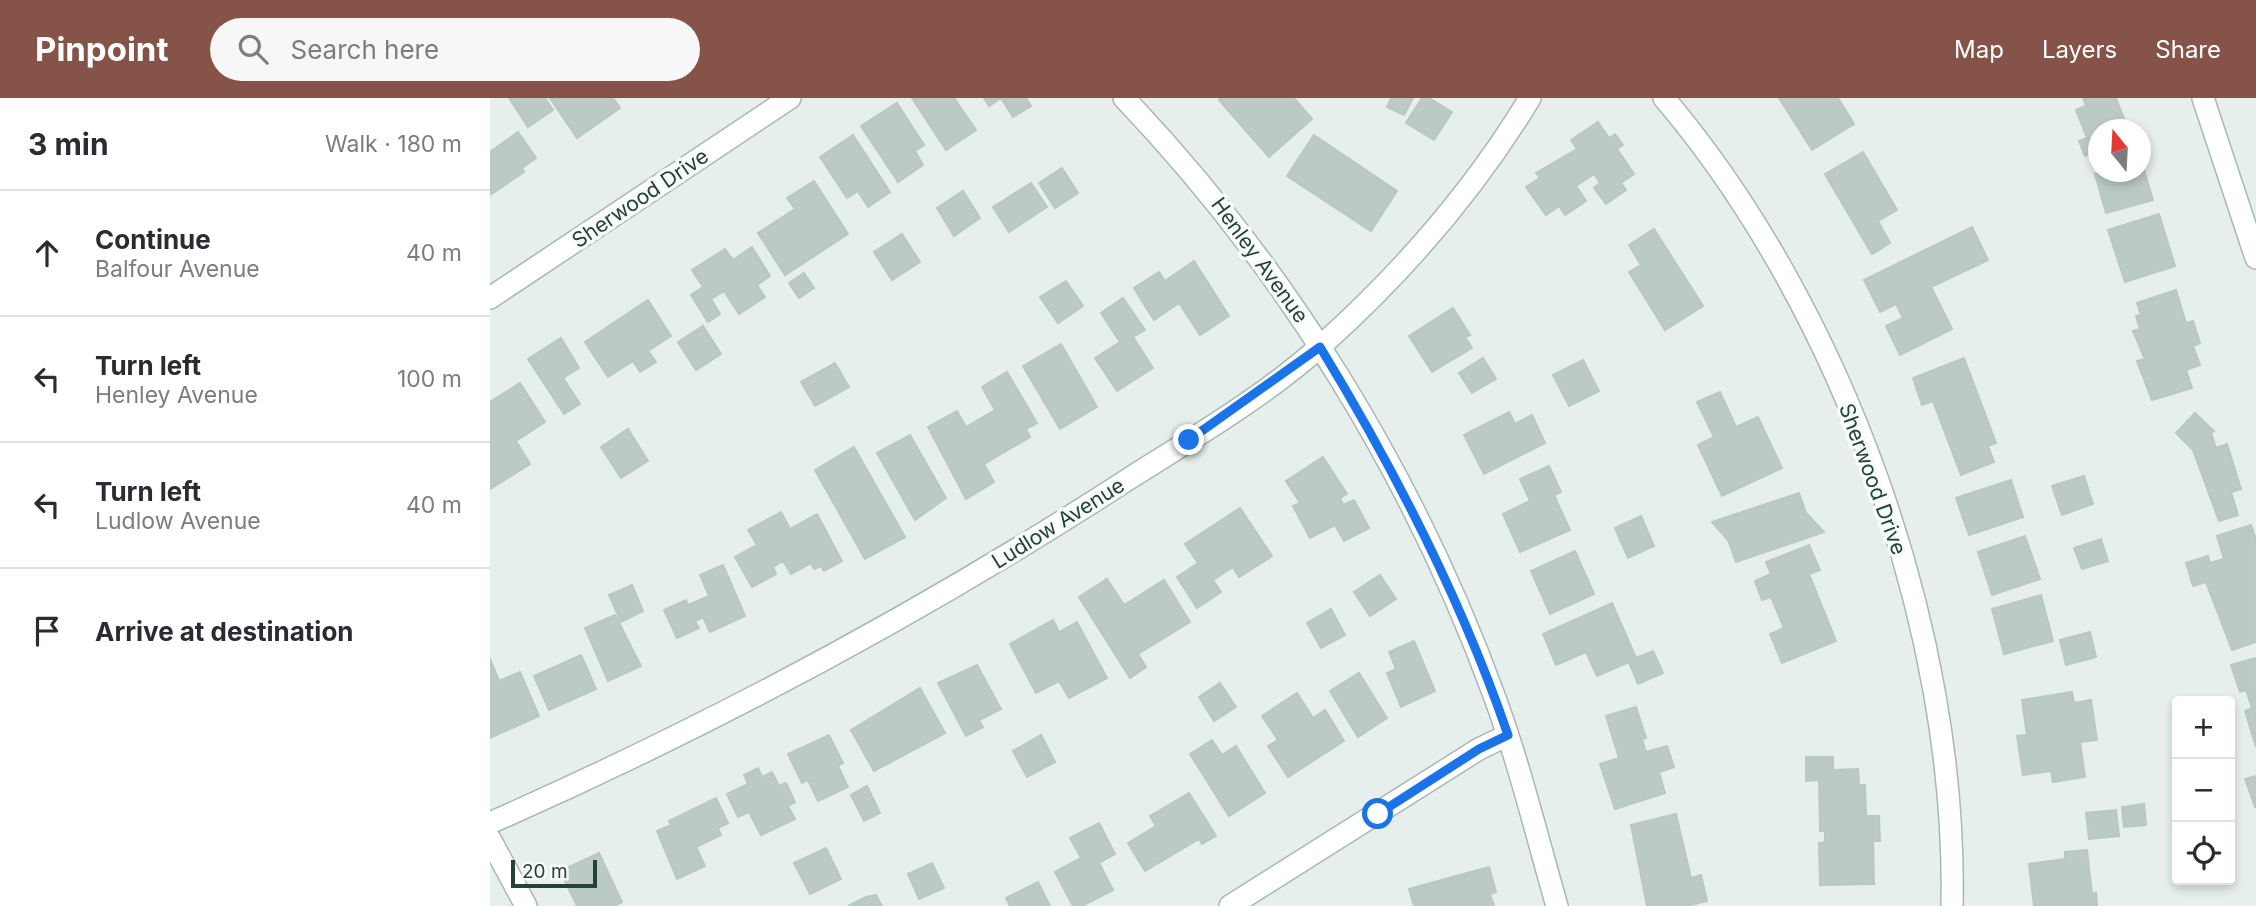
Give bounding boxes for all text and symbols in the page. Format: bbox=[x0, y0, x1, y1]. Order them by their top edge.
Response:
search box bbox=[210, 18, 700, 81]
text: Pinpoint bbox=[35, 29, 168, 69]
icon: search bbox=[234, 30, 272, 68]
text: Search here bbox=[290, 34, 439, 65]
text: Map bbox=[1954, 35, 2004, 64]
text: Layers bbox=[2042, 35, 2117, 64]
text: Share bbox=[2155, 35, 2221, 64]
north arrow bbox=[2088, 119, 2151, 182]
text: 3 min bbox=[28, 126, 109, 162]
text: Walk · 180 m bbox=[325, 130, 462, 158]
street label: Sherwood Drive bbox=[567, 143, 713, 253]
street label: Henley Avenue bbox=[1206, 193, 1314, 327]
text: Continue bbox=[95, 224, 211, 255]
icon: ahead bbox=[28, 234, 66, 272]
text: 40 m bbox=[406, 239, 462, 267]
text: Balfour Avenue bbox=[95, 255, 260, 283]
text: Turn left bbox=[95, 350, 201, 381]
icon: left bbox=[28, 360, 66, 398]
text: 100 m bbox=[397, 365, 462, 393]
text: Henley Avenue bbox=[95, 381, 258, 409]
street label: Sherwood Drive bbox=[1834, 400, 1912, 558]
route end bbox=[1173, 424, 1204, 455]
street label: Ludlow Avenue bbox=[987, 472, 1129, 574]
text: Turn left bbox=[95, 476, 201, 507]
icon: left bbox=[28, 486, 66, 524]
text: 40 m bbox=[406, 491, 462, 519]
text: Ludlow Avenue bbox=[95, 507, 261, 535]
icon: arrive bbox=[28, 612, 66, 650]
text: Arrive at destination bbox=[95, 616, 354, 647]
map controls bbox=[2172, 696, 2235, 885]
button: + bbox=[2172, 696, 2235, 759]
button: − bbox=[2172, 759, 2235, 822]
route start bbox=[1362, 798, 1393, 829]
button: locate bbox=[2172, 822, 2235, 885]
scale bar bbox=[511, 857, 597, 889]
text: 20 m bbox=[522, 860, 568, 883]

